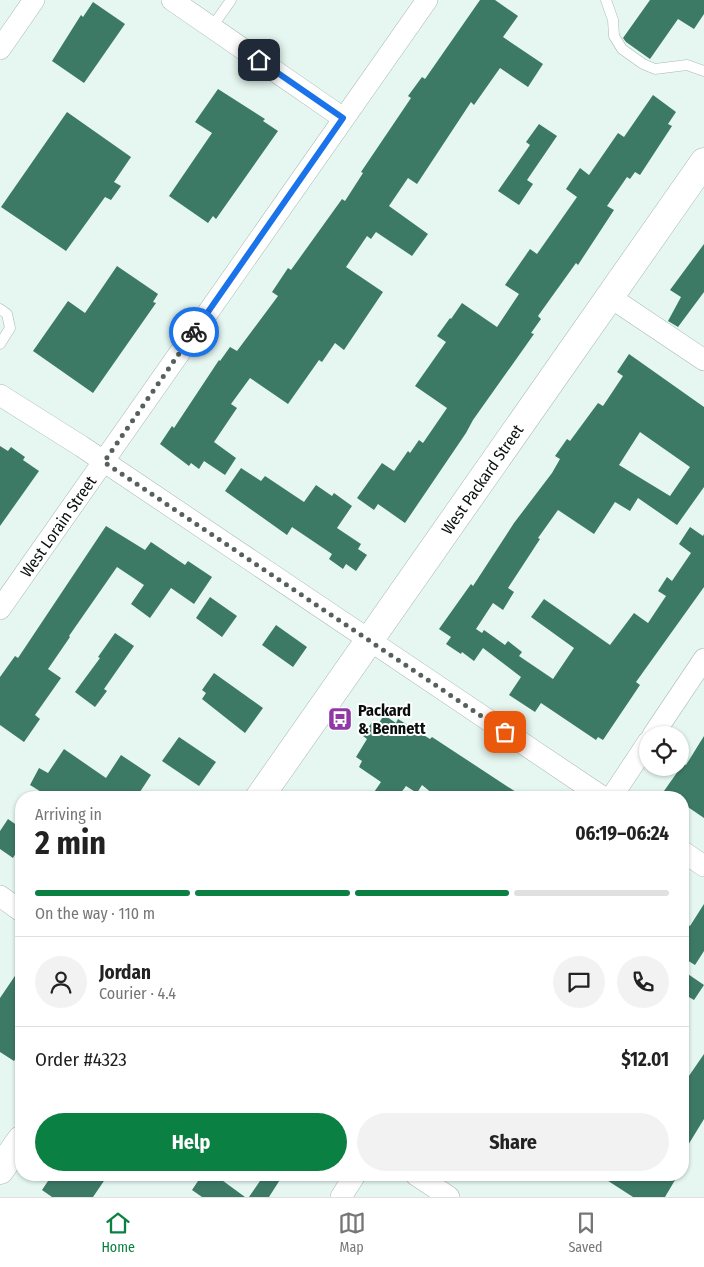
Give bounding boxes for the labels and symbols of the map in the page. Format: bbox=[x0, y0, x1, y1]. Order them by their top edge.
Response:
pin bbox=[238, 39, 280, 81]
courier bbox=[169, 307, 219, 357]
street label: West Packard Street bbox=[437, 420, 528, 538]
street label: West Lorain Street bbox=[16, 472, 101, 581]
place label: Packard & Bennett bbox=[358, 701, 426, 738]
bus stop icon: Packard & Bennett bbox=[327, 706, 353, 732]
pin bbox=[484, 711, 526, 753]

